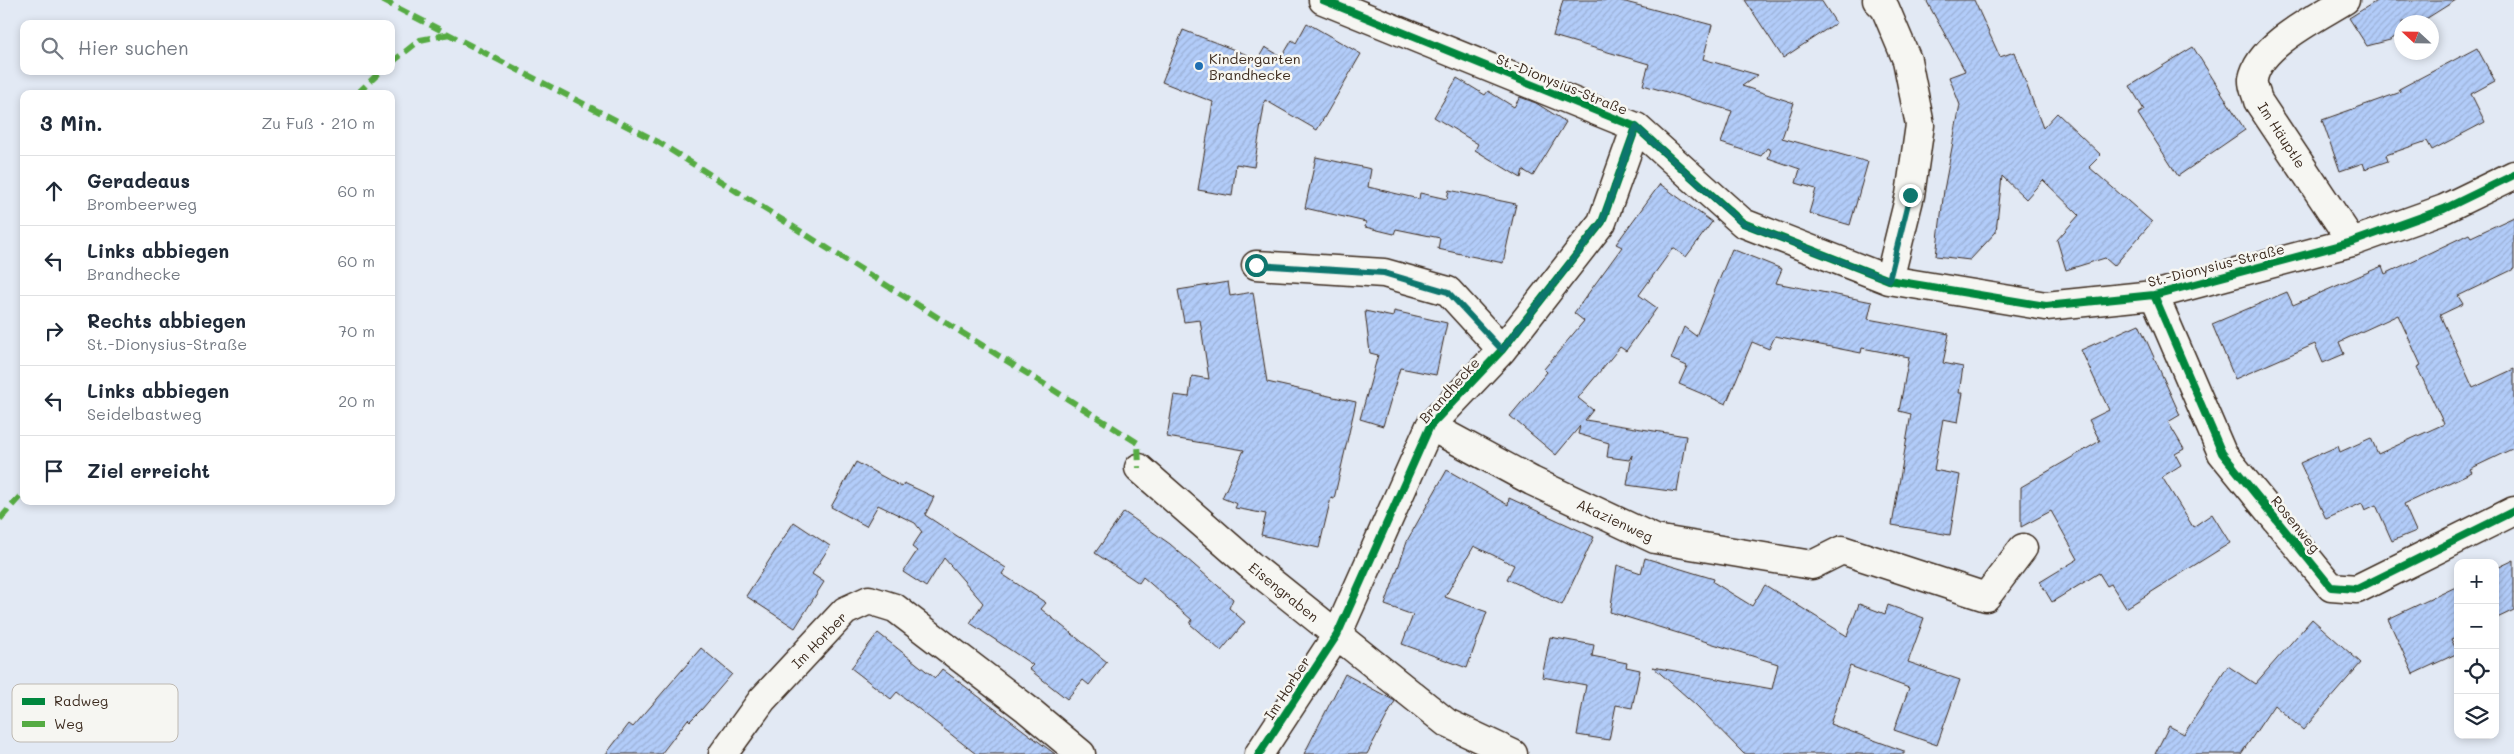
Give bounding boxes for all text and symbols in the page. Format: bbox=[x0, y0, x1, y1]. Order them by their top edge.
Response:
north arrow bbox=[2394, 15, 2439, 60]
search box bbox=[20, 20, 395, 75]
icon: search bbox=[38, 34, 66, 62]
text: Hier suchen bbox=[78, 35, 189, 60]
place label: Kindergarten Brandhecke bbox=[1209, 49, 1301, 84]
street label: St.-Dionysius-Straße bbox=[1493, 49, 1631, 119]
marker: Kindergarten Brandhecke bbox=[1193, 60, 1205, 72]
street label: Im Häuptle bbox=[2254, 98, 2310, 172]
text: 3 Min. bbox=[40, 109, 103, 136]
text: Zu Fuß · 210 m bbox=[261, 112, 375, 133]
text: Geradeaus bbox=[87, 168, 190, 193]
icon: ahead bbox=[40, 177, 68, 205]
text: 60 m bbox=[338, 180, 375, 201]
route end bbox=[1899, 184, 1922, 207]
text: Brombeerweg bbox=[87, 193, 197, 214]
text: Links abbiegen bbox=[87, 238, 229, 263]
street label: St.-Dionysius-Straße bbox=[2146, 239, 2286, 291]
icon: left bbox=[40, 247, 68, 275]
text: 60 m bbox=[338, 250, 375, 271]
route start bbox=[1245, 254, 1268, 277]
text: Brandhecke bbox=[87, 263, 181, 284]
text: Rechts abbiegen bbox=[87, 308, 246, 333]
icon: right bbox=[40, 317, 68, 345]
text: 70 m bbox=[338, 320, 375, 341]
text: St.-Dionysius-Straße bbox=[87, 333, 247, 354]
street label: Brandhecke bbox=[1415, 353, 1483, 427]
text: Links abbiegen bbox=[87, 378, 229, 403]
icon: left bbox=[40, 387, 68, 415]
text: 20 m bbox=[338, 390, 375, 411]
text: Seidelbastweg bbox=[87, 403, 201, 424]
icon: arrive bbox=[40, 457, 68, 485]
text: Ziel erreicht bbox=[87, 458, 210, 483]
street label: Rosenweg bbox=[2267, 492, 2325, 556]
street label: Akazienweg bbox=[1574, 494, 1656, 546]
street label: Eisengraben bbox=[1245, 558, 1323, 626]
map controls bbox=[2454, 559, 2499, 739]
button: + bbox=[2454, 559, 2499, 604]
button: − bbox=[2454, 604, 2499, 649]
street label: Im Horber bbox=[787, 608, 851, 672]
button: locate bbox=[2454, 649, 2499, 694]
street label: Im Horber bbox=[1260, 653, 1314, 723]
legend bbox=[12, 684, 178, 742]
text: Radweg bbox=[54, 691, 108, 710]
button: layers bbox=[2454, 694, 2499, 739]
text: Weg bbox=[54, 714, 83, 733]

